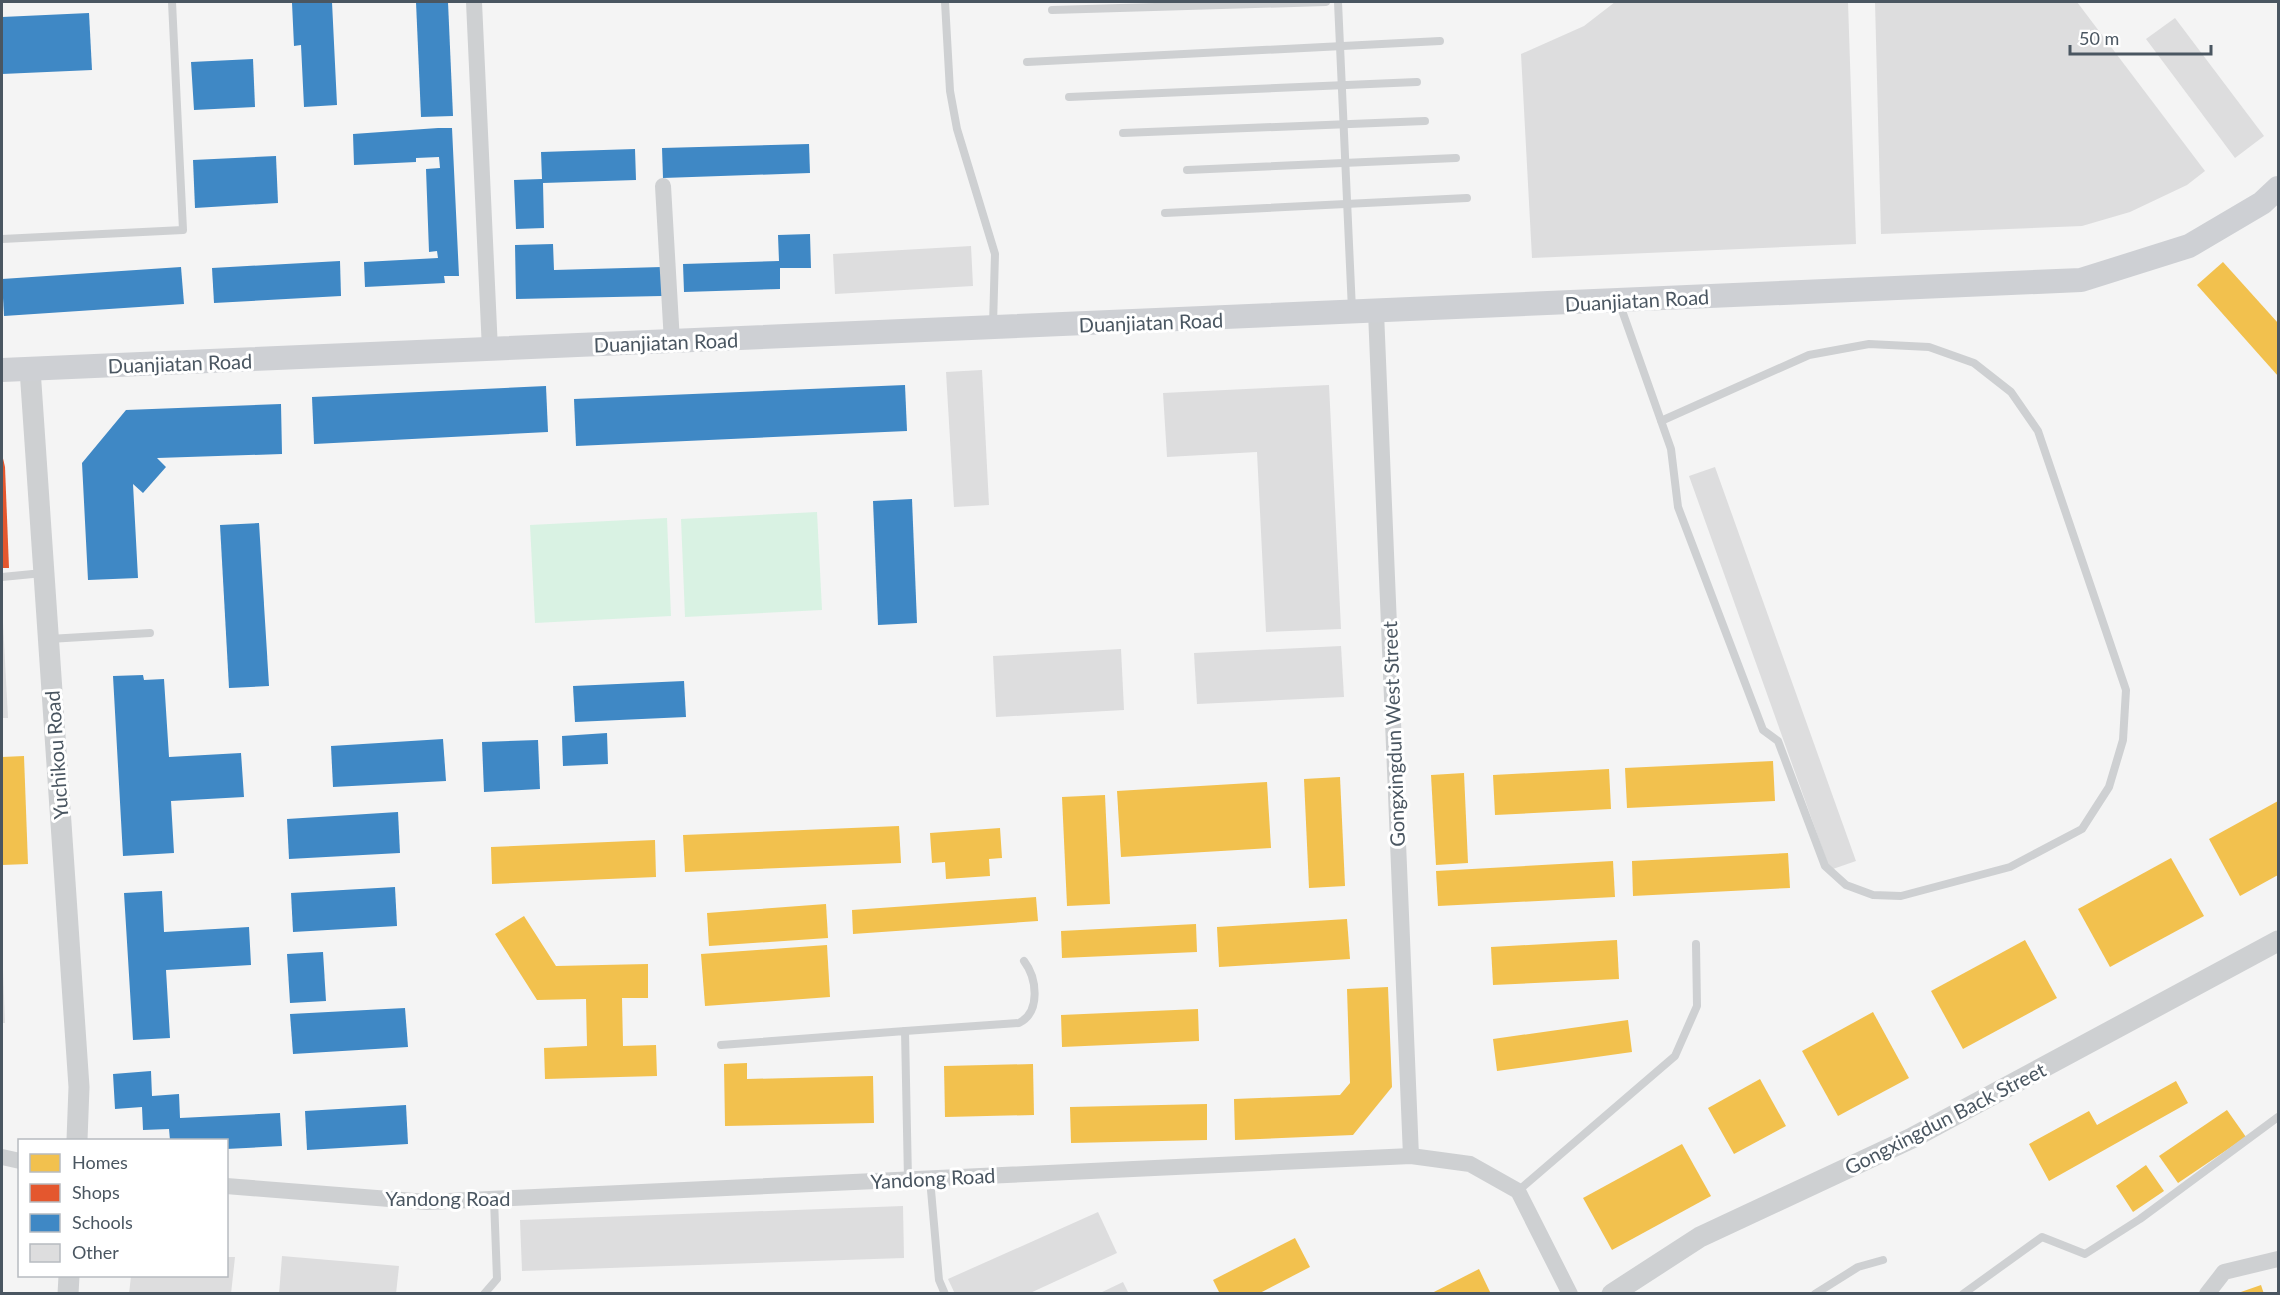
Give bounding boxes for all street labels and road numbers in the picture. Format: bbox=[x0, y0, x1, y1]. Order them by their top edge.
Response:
street label: Duanjiatan Road bbox=[1564, 284, 1710, 316]
street label: Duanjiatan Road bbox=[1078, 307, 1224, 337]
street label: Duanjiatan Road bbox=[593, 327, 739, 357]
street label: Duanjiatan Road bbox=[107, 348, 253, 378]
street label: Gongxingdun West Street bbox=[1377, 621, 1409, 847]
street label: Yuchikou Road bbox=[40, 690, 72, 820]
street label: Gongxingdun Back Street bbox=[1840, 1057, 2050, 1179]
street label: Yandong Road bbox=[870, 1163, 996, 1193]
street label: Yandong Road bbox=[386, 1186, 510, 1210]

